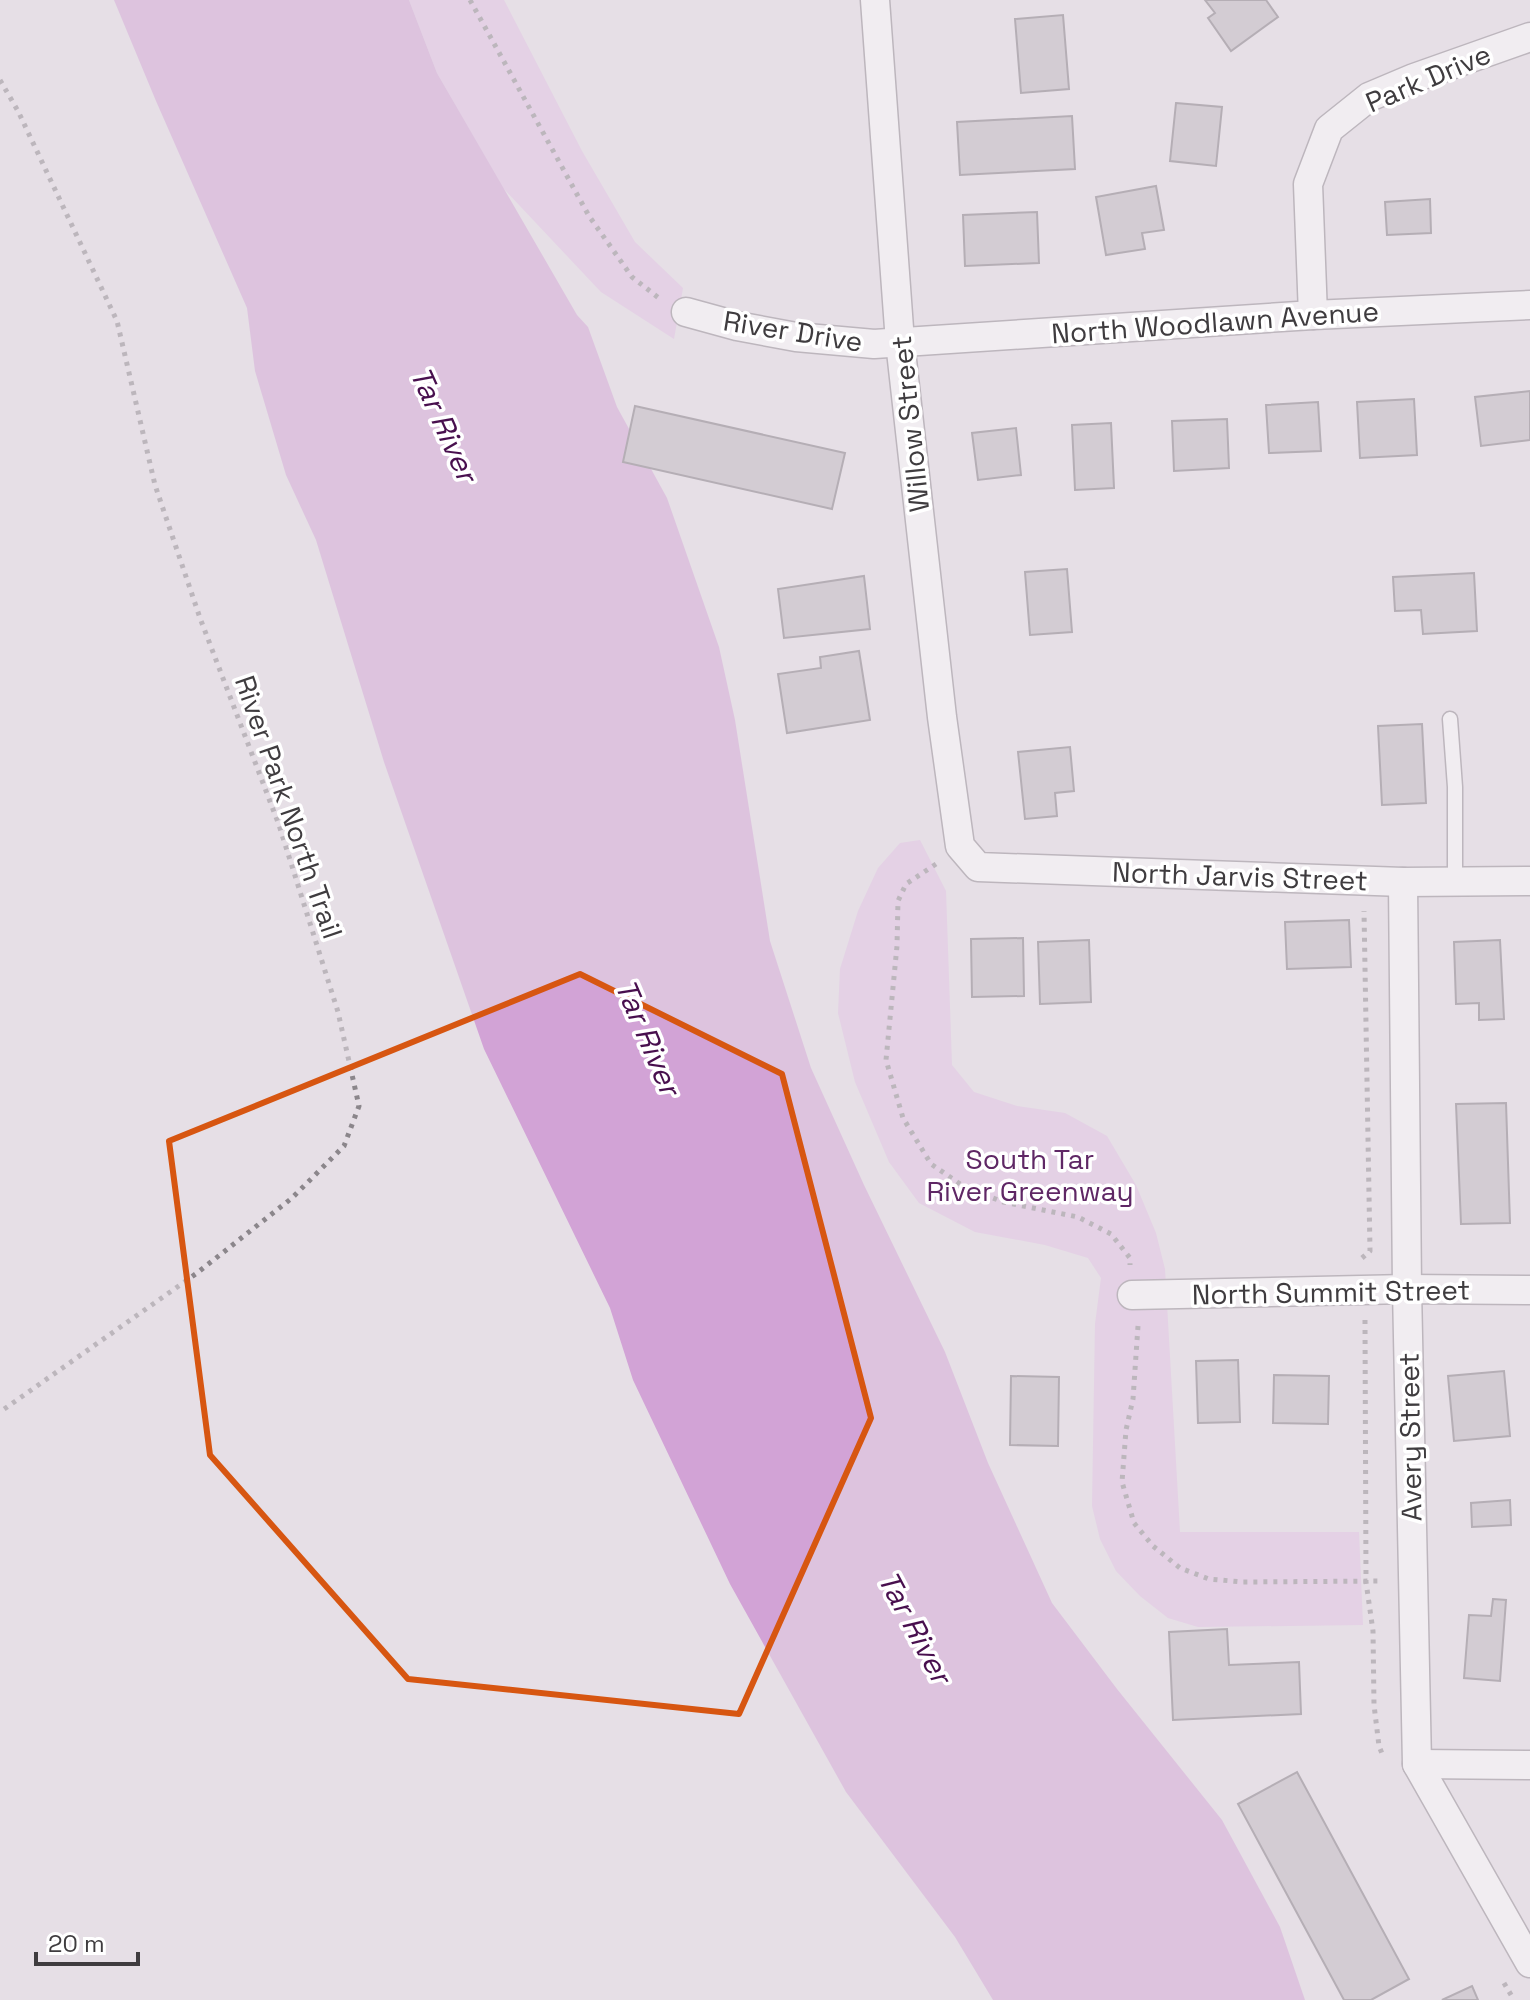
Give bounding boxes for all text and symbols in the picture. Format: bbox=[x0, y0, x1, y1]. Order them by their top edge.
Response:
street label: Park Drive bbox=[1360, 36, 1496, 120]
street label: North Woodlawn Avenue bbox=[1050, 293, 1380, 351]
street label: River Drive bbox=[721, 302, 865, 360]
street label: Willow Street bbox=[883, 334, 937, 514]
water label: Tar River bbox=[401, 360, 488, 490]
street label: River Park North Trail bbox=[227, 671, 351, 943]
street label: North Jarvis Street bbox=[1112, 854, 1368, 898]
water label: Tar River bbox=[606, 973, 691, 1103]
park label: South Tar River Greenway bbox=[926, 1141, 1134, 1209]
street label: North Summit Street bbox=[1191, 1272, 1471, 1312]
street label: Avery Street bbox=[1391, 1352, 1429, 1522]
water label: Tar River bbox=[869, 1564, 962, 1692]
scale bar bbox=[36, 1916, 138, 1966]
text: 20 m bbox=[48, 1928, 105, 1959]

